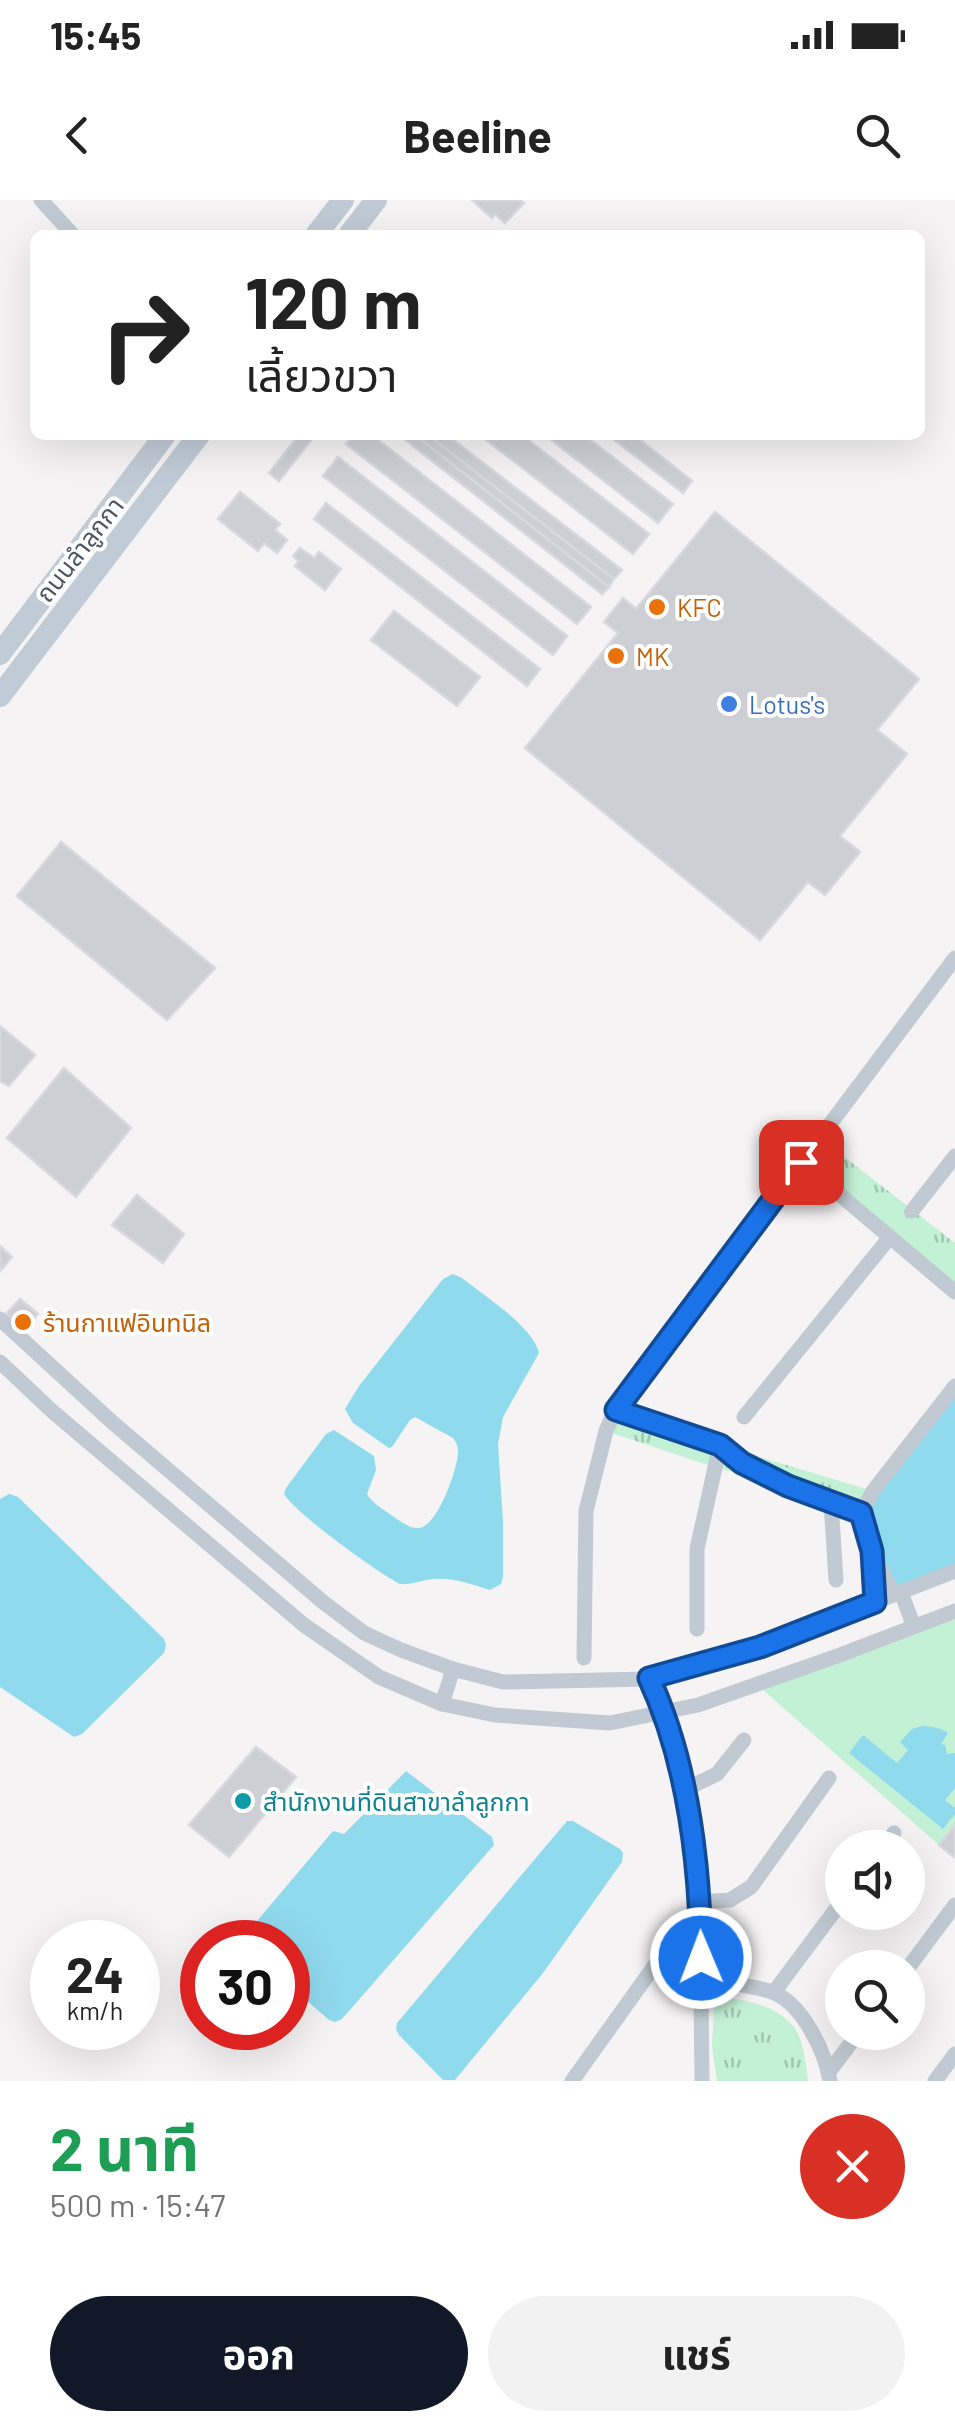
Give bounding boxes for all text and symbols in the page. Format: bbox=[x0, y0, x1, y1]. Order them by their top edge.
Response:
text: 15:45 bbox=[50, 12, 141, 58]
icon: back bbox=[50, 108, 105, 163]
text: Beeline bbox=[403, 108, 552, 162]
icon: search bbox=[850, 108, 905, 163]
text: 120 m bbox=[245, 259, 421, 343]
icon: right bbox=[80, 270, 210, 400]
text: เลี้ยวขวา bbox=[245, 347, 397, 401]
street label: ถนนลำลูกกา bbox=[29, 491, 131, 609]
place label: KFC bbox=[677, 592, 722, 622]
marker: KFC bbox=[646, 596, 668, 618]
place label: MK bbox=[636, 641, 669, 671]
marker: MK bbox=[605, 645, 627, 667]
place label: Lotus's bbox=[749, 689, 825, 719]
marker: Lotus's bbox=[718, 693, 740, 715]
pin bbox=[759, 1120, 844, 1205]
icon: arrive bbox=[774, 1135, 829, 1190]
place label: ร้านกาแฟอินทนิล bbox=[43, 1307, 211, 1337]
marker: ร้านกาแฟอินทนิล bbox=[12, 1311, 34, 1333]
place label: สำนักงานที่ดินสาขาลำลูกกา bbox=[263, 1785, 530, 1818]
marker: สำนักงานที่ดินสาขาลำลูกกา bbox=[232, 1790, 254, 1812]
map controls bbox=[825, 1830, 925, 2050]
button: sound bbox=[825, 1830, 925, 1930]
position arrow bbox=[649, 1906, 753, 2010]
speed limit sign: 30 bbox=[180, 1920, 310, 2050]
text: 24 bbox=[66, 1943, 124, 2003]
button: search bbox=[825, 1950, 925, 2050]
text: km/h bbox=[67, 1995, 123, 2025]
text: 2 นาที bbox=[50, 2111, 199, 2183]
button: close bbox=[800, 2114, 905, 2219]
text: 500 m · 15:47 bbox=[50, 2185, 225, 2223]
button: ออก bbox=[50, 2296, 468, 2411]
button: แชร์ bbox=[488, 2296, 905, 2411]

